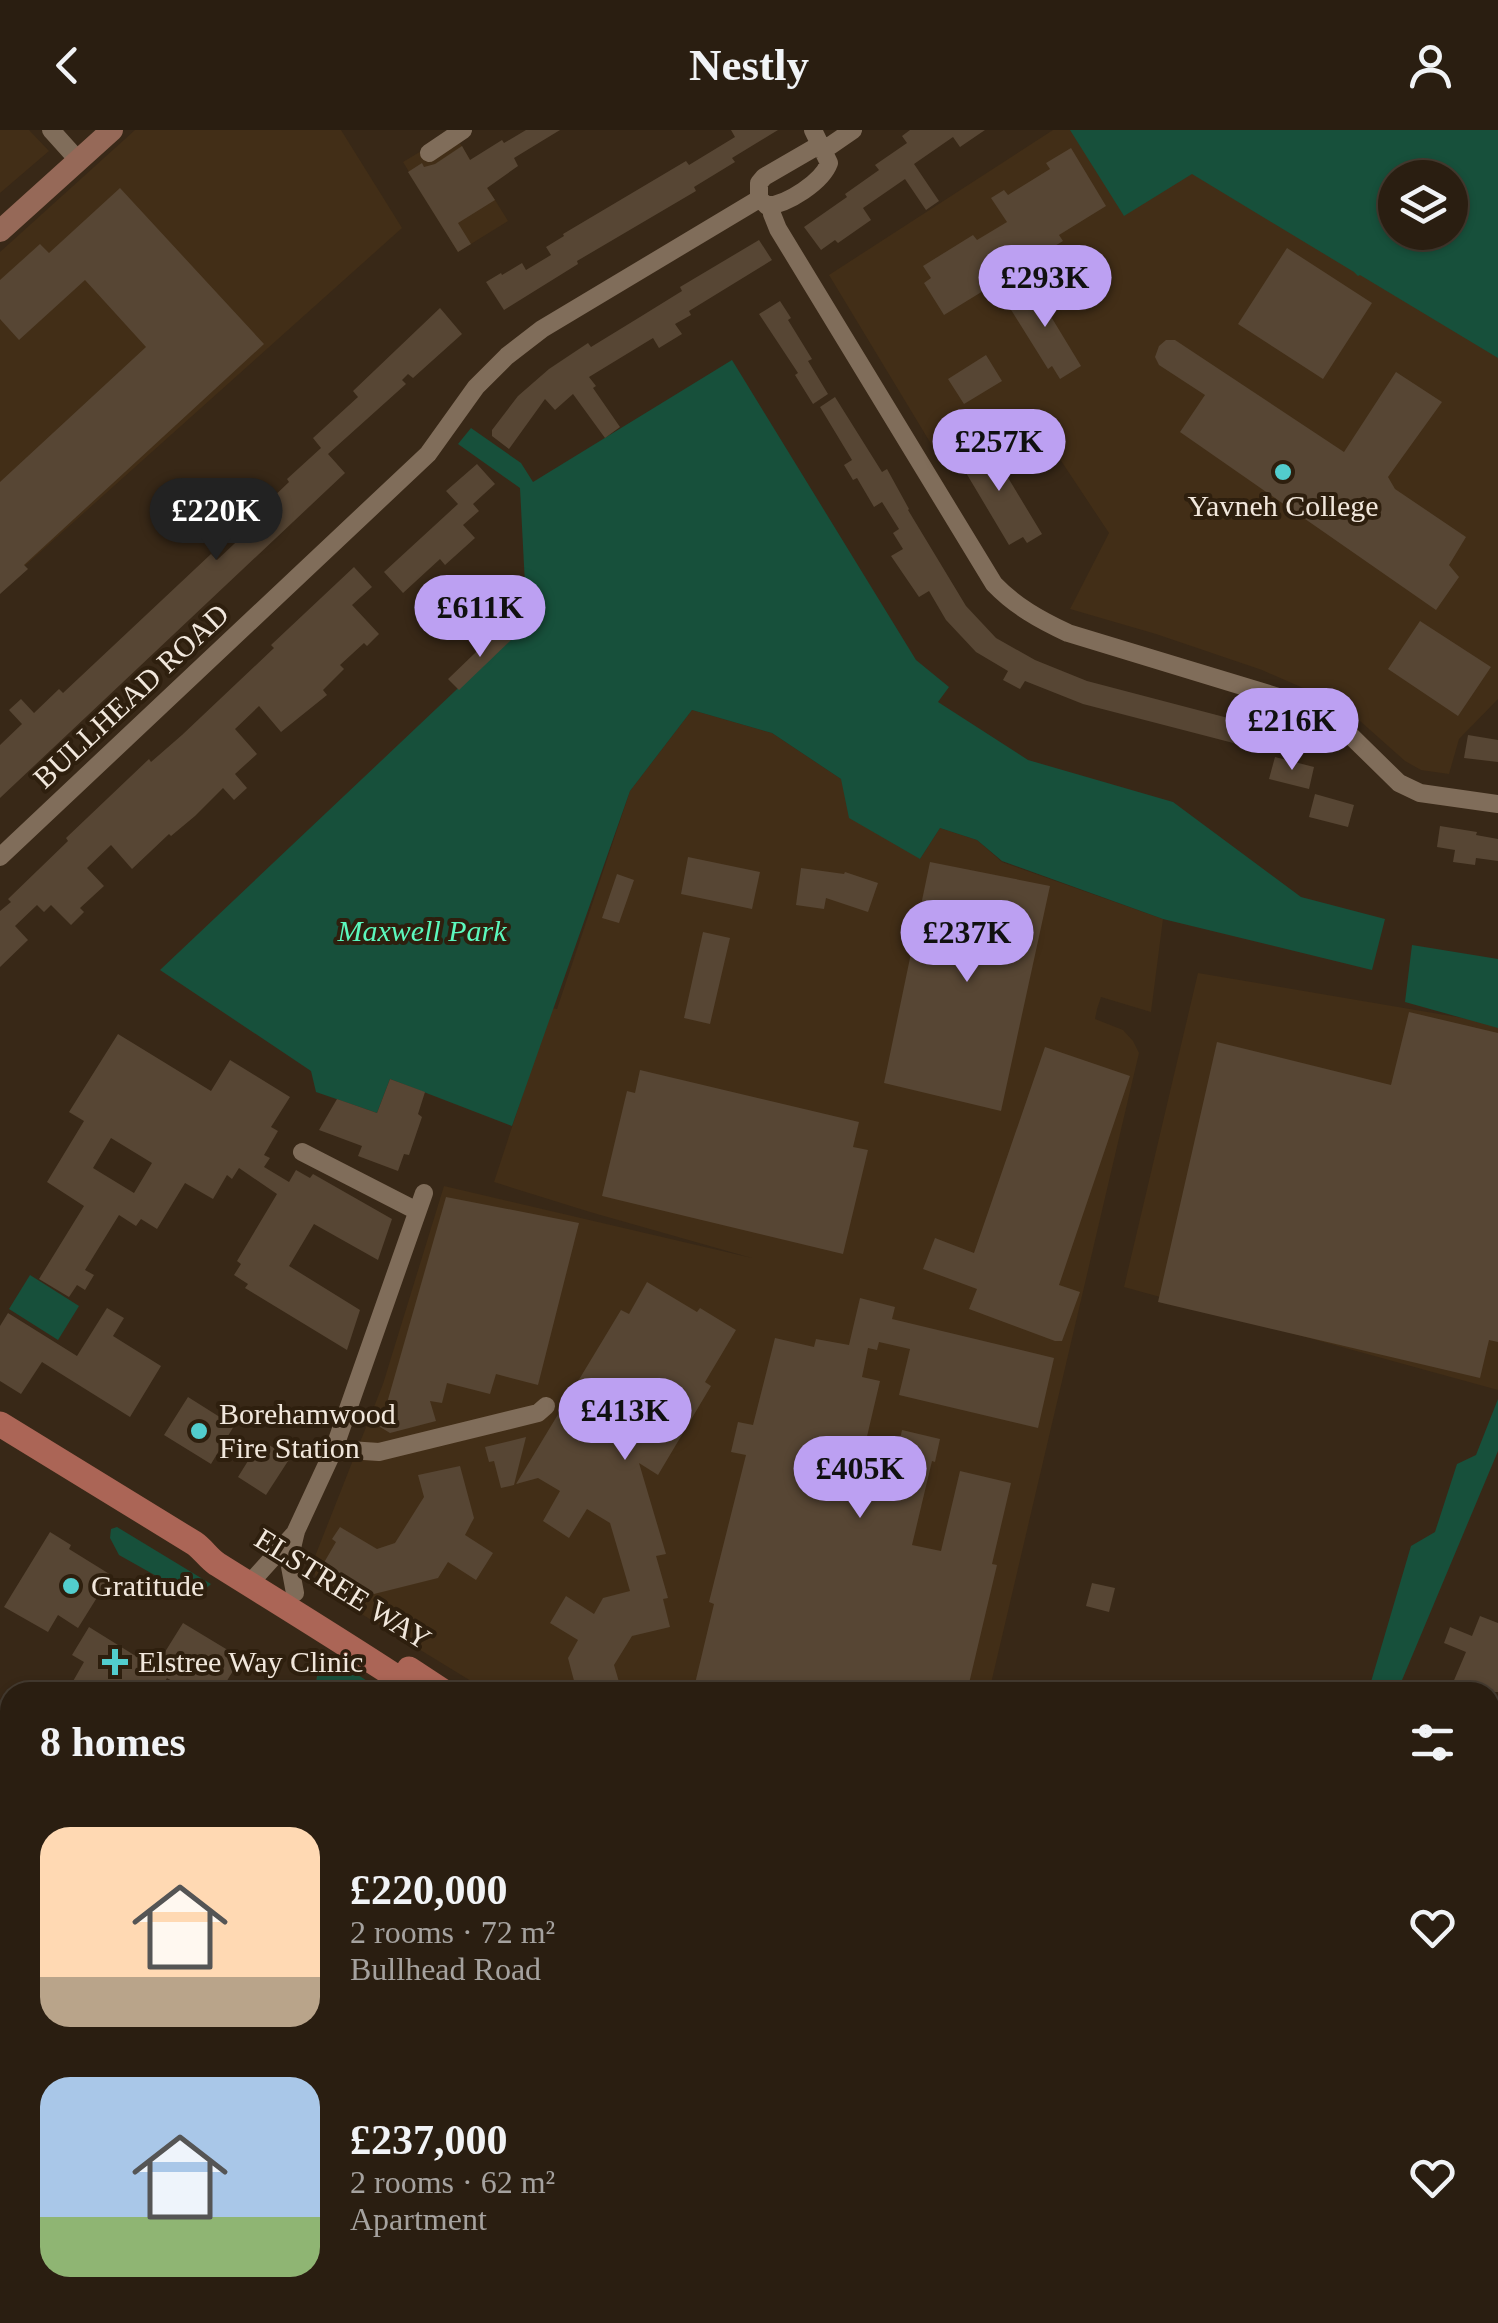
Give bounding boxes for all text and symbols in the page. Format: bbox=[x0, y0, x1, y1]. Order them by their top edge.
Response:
icon: back bbox=[40, 38, 95, 93]
icon: person bbox=[1403, 38, 1458, 93]
text: Nestly bbox=[689, 40, 809, 90]
map controls bbox=[1378, 160, 1468, 250]
button: layers bbox=[1378, 160, 1468, 250]
pin: £293K bbox=[975, 245, 1115, 330]
text: £293K bbox=[1001, 259, 1089, 295]
pin: £257K bbox=[929, 409, 1069, 494]
text: £257K bbox=[955, 423, 1043, 459]
marker: Yavneh College bbox=[1272, 461, 1294, 483]
pin: £220K bbox=[146, 478, 286, 563]
place label: Yavneh College bbox=[1187, 489, 1379, 522]
text: £220K bbox=[172, 492, 260, 528]
pin: £611K bbox=[410, 575, 550, 660]
text: £611K bbox=[436, 589, 524, 625]
street label: BULLHEAD ROAD bbox=[26, 597, 235, 794]
pin: £216K bbox=[1222, 688, 1362, 773]
text: £216K bbox=[1248, 702, 1336, 738]
pin: £237K bbox=[897, 900, 1037, 985]
park label: Maxwell Park bbox=[336, 914, 507, 947]
text: £237K bbox=[923, 914, 1011, 950]
pin: £413K bbox=[555, 1378, 695, 1463]
text: £413K bbox=[581, 1392, 669, 1428]
place label: Borehamwood Fire Station bbox=[219, 1397, 396, 1464]
marker: Borehamwood Fire Station bbox=[188, 1420, 210, 1442]
pin: £405K bbox=[790, 1436, 930, 1521]
text: £405K bbox=[816, 1450, 904, 1486]
street label: ELSTREE WAY bbox=[249, 1521, 437, 1656]
place label: Gratitude bbox=[91, 1569, 204, 1602]
marker: Gratitude bbox=[60, 1575, 82, 1597]
place label: Elstree Way Clinic bbox=[138, 1645, 363, 1678]
marker: Elstree Way Clinic bbox=[102, 1649, 128, 1675]
icon: filters bbox=[1405, 1715, 1460, 1770]
text: 8 homes bbox=[40, 1719, 186, 1765]
icon: home bbox=[120, 1867, 240, 1987]
text: £220,000 bbox=[350, 1867, 508, 1913]
icon: heart bbox=[1405, 1900, 1460, 1955]
text: 2 rooms · 72 m² bbox=[350, 1914, 555, 1950]
text: Bullhead Road bbox=[350, 1951, 541, 1987]
icon: home bbox=[120, 2117, 240, 2237]
text: £237,000 bbox=[350, 2117, 508, 2163]
icon: heart bbox=[1405, 2150, 1460, 2205]
text: 2 rooms · 62 m² bbox=[350, 2164, 555, 2200]
text: Apartment bbox=[350, 2201, 487, 2237]

